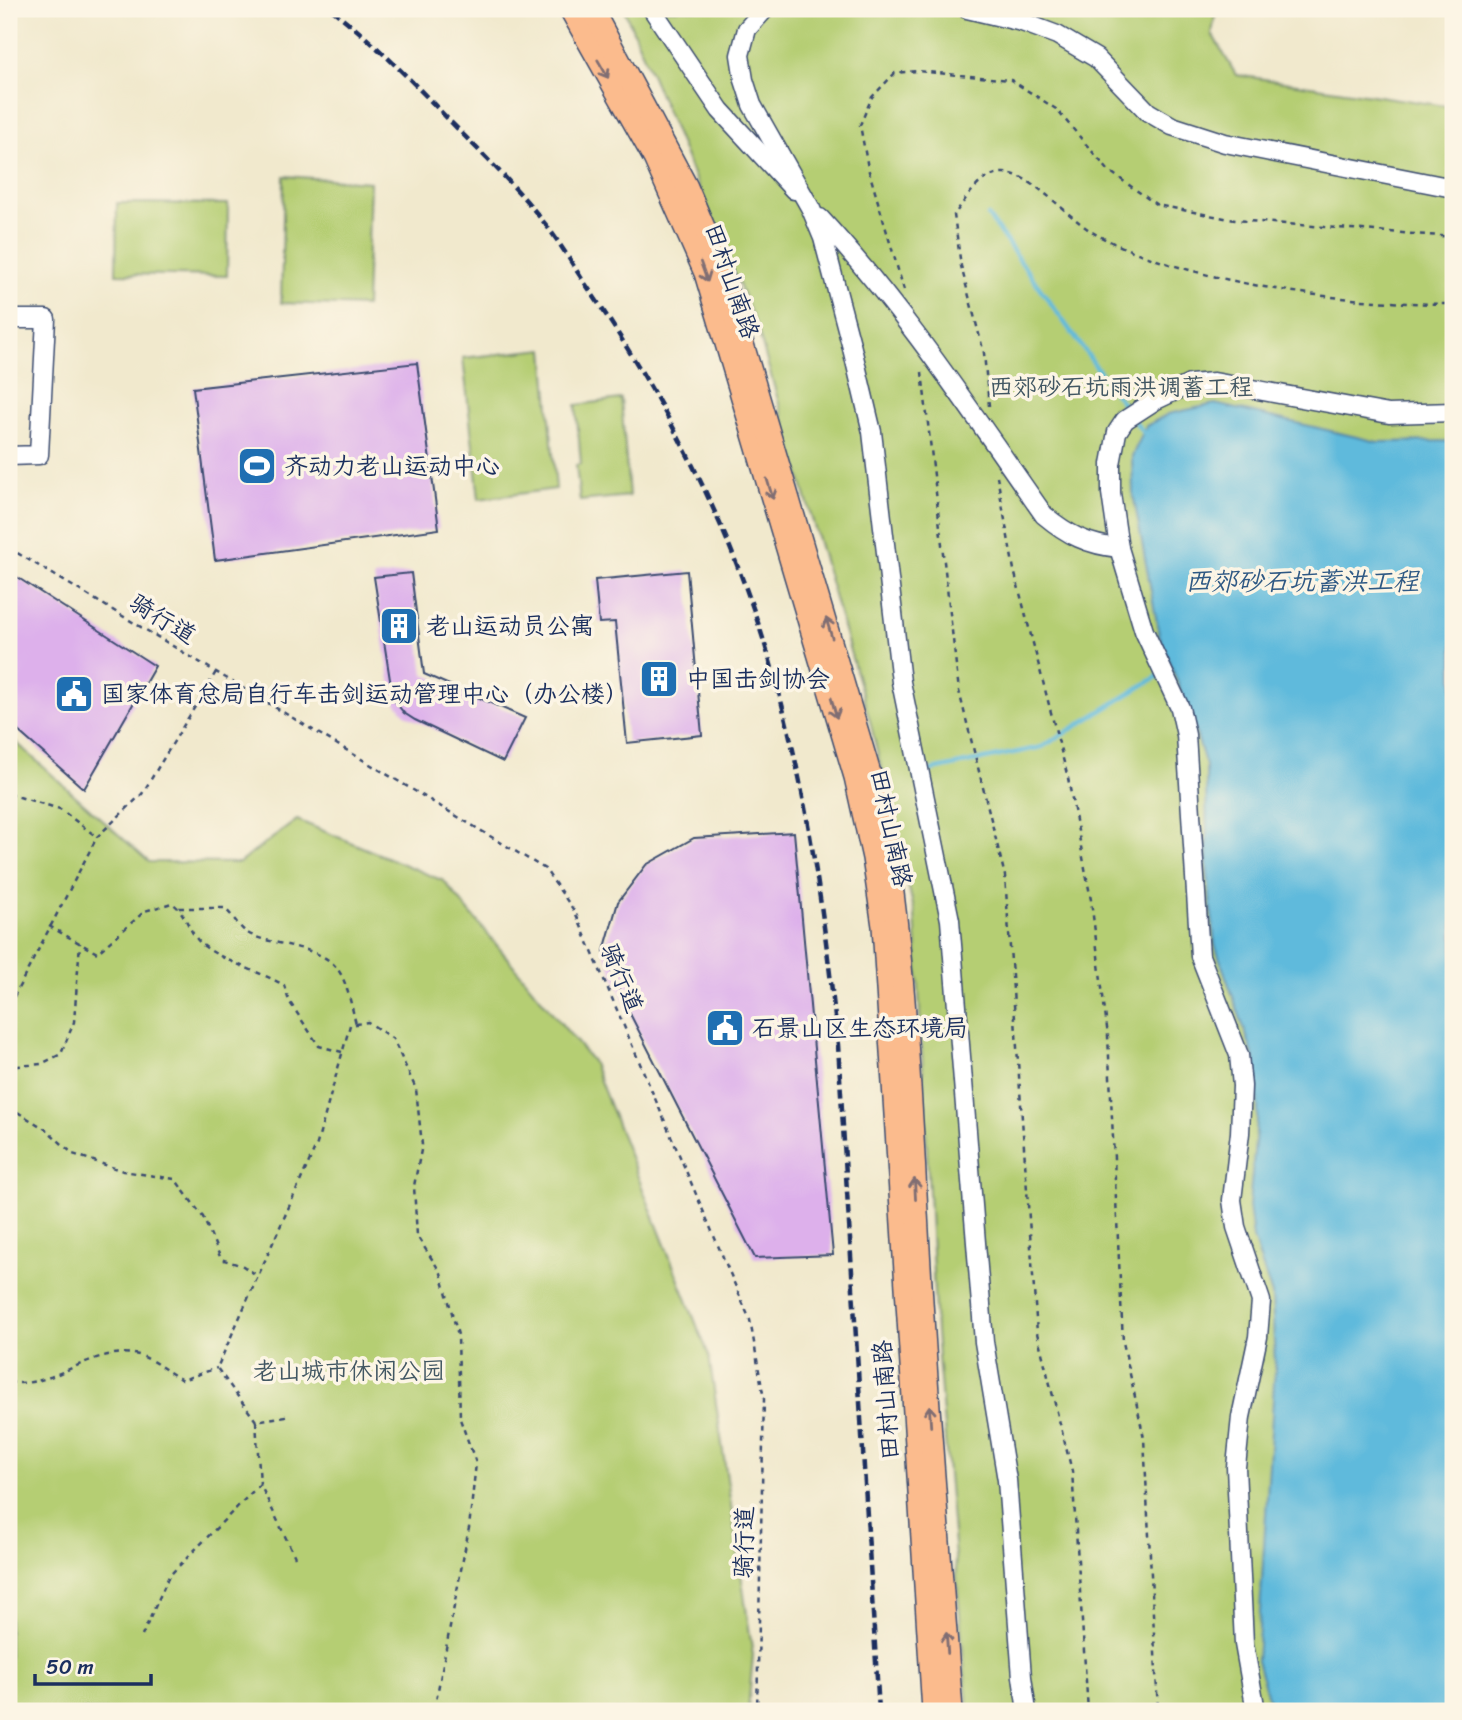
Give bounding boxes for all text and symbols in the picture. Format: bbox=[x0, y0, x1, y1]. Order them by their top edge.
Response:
one-way arrow bbox=[596, 58, 610, 78]
street label: 田村山南路 bbox=[693, 217, 771, 345]
one-way arrow bbox=[699, 260, 711, 282]
park label: 西郊砂石坑雨洪调蓄工程 bbox=[989, 366, 1253, 408]
sports icon: 齐动力老山运动中心 bbox=[236, 445, 278, 487]
place label: 齐动力老山运动中心 bbox=[284, 445, 500, 487]
one-way arrow bbox=[765, 478, 777, 500]
water label: 西郊砂石坑蓄洪工程 bbox=[1185, 558, 1420, 604]
street label: 骑行道 bbox=[121, 582, 205, 656]
building icon: 老山运动员公寓 bbox=[378, 605, 420, 647]
place label: 老山运动员公寓 bbox=[426, 605, 594, 647]
one-way arrow bbox=[821, 617, 834, 639]
building icon: 中国击剑协会 bbox=[638, 658, 680, 700]
place label: 中国击剑协会 bbox=[686, 658, 830, 700]
public building icon: 国家体育总局自行车击剑运动管理中心（办公楼） bbox=[53, 673, 95, 715]
place label: 国家体育总局自行车击剑运动管理中心（办公楼） bbox=[101, 673, 629, 715]
one-way arrow bbox=[829, 696, 842, 718]
street label: 田村山南路 bbox=[858, 765, 924, 891]
street label: 骑行道 bbox=[589, 937, 655, 1019]
public building icon: 石景山区生态环境局 bbox=[704, 1007, 746, 1049]
place label: 石景山区生态环境局 bbox=[752, 1007, 968, 1049]
one-way arrow bbox=[909, 1178, 922, 1201]
street label: 田村山南路 bbox=[861, 1339, 911, 1461]
park label: 老山城市休闲公园 bbox=[253, 1350, 445, 1392]
one-way arrow bbox=[923, 1406, 936, 1428]
street label: 骑行道 bbox=[722, 1506, 766, 1578]
one-way arrow bbox=[940, 1632, 953, 1655]
scale bar bbox=[35, 1643, 150, 1687]
text: 50 m bbox=[46, 1648, 94, 1686]

